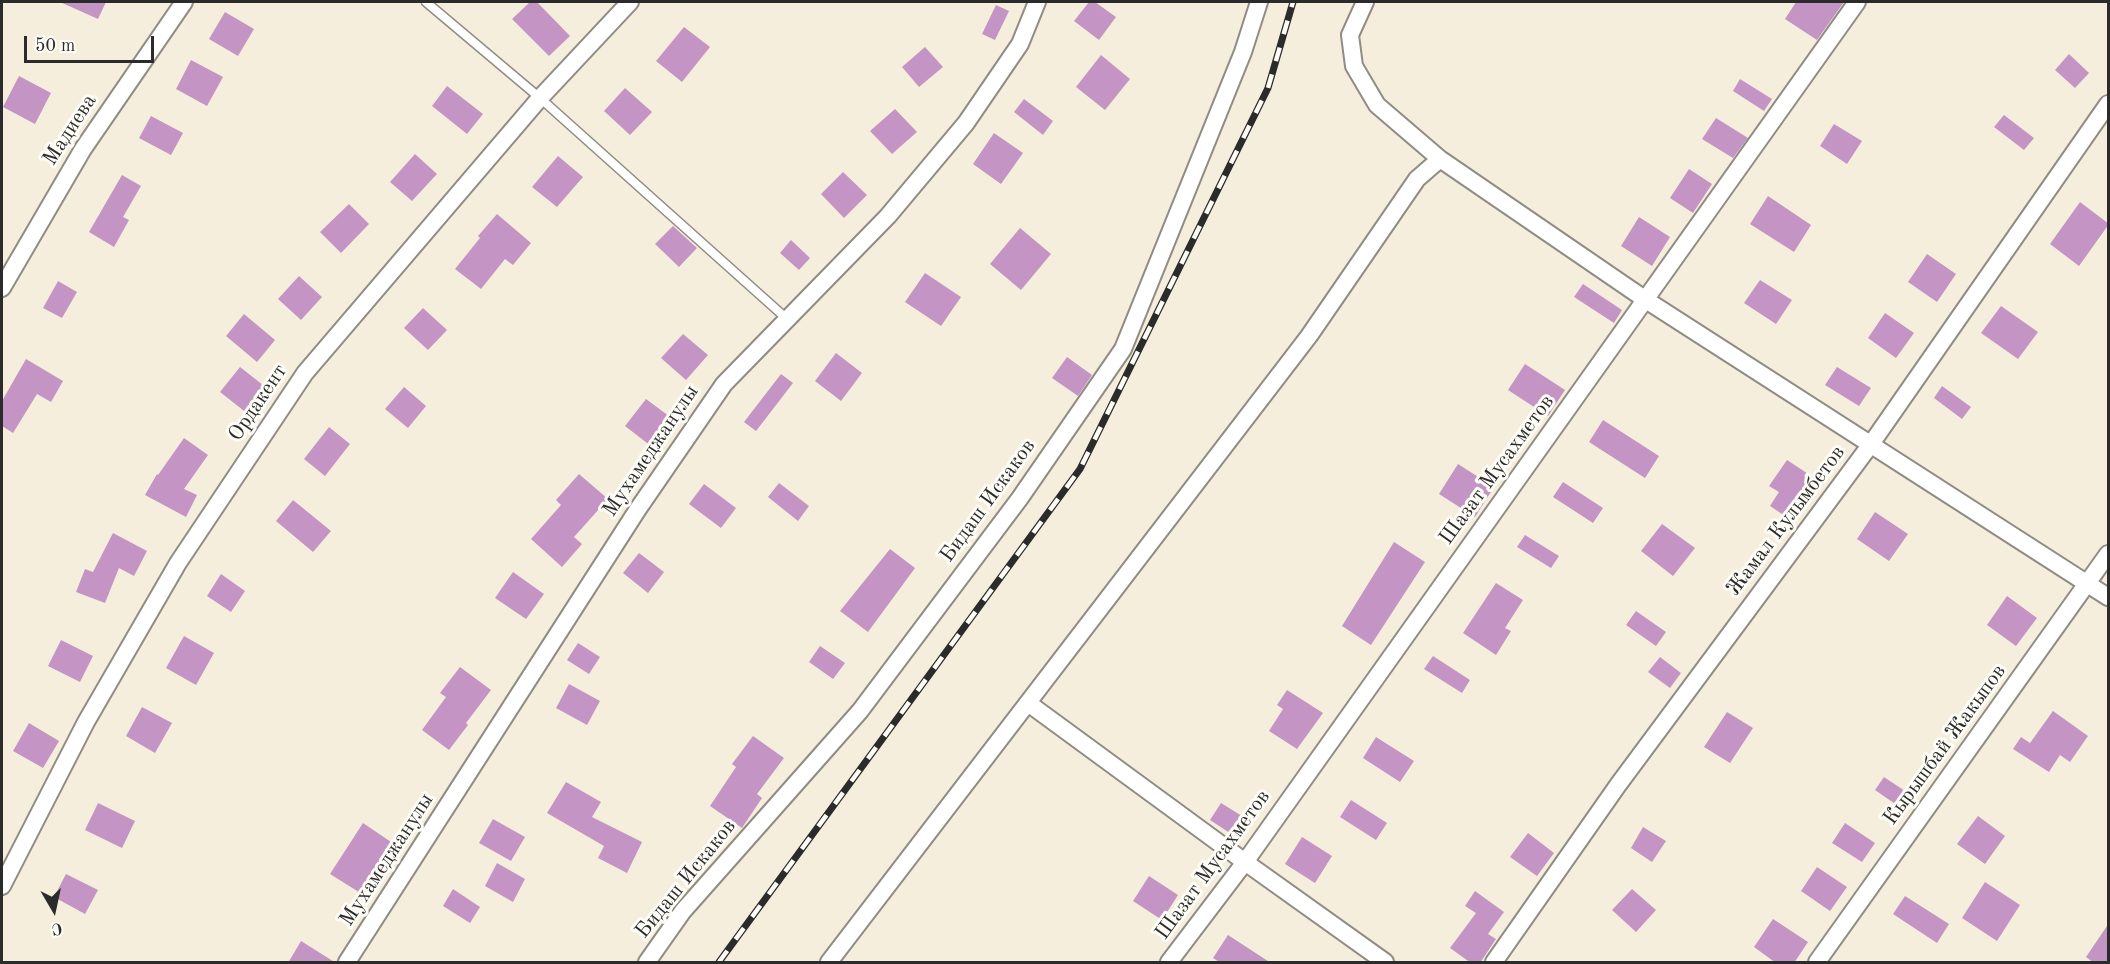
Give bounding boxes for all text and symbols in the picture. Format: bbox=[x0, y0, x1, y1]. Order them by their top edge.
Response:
scale bar bbox=[27, 24, 158, 62]
text: 50 m bbox=[35, 37, 75, 55]
street label: Мадиева bbox=[38, 90, 102, 170]
street label: Ордакент bbox=[223, 360, 293, 446]
street label: Мухамеджанулы bbox=[598, 380, 704, 522]
street label: Шазат Мусахметов bbox=[1434, 390, 1560, 550]
street label: Бидаш Искаков bbox=[935, 435, 1041, 567]
street label: Жамал Кулымбетов bbox=[1721, 441, 1851, 601]
street label: Кырышбай Жакыпов bbox=[1878, 660, 2012, 830]
street label: Шазат Мусахметов bbox=[1150, 785, 1276, 945]
street label: Мухамеджанулы bbox=[335, 789, 439, 931]
street label: Бидаш Искаков bbox=[630, 814, 742, 944]
north arrow bbox=[24, 880, 84, 940]
text: С bbox=[50, 919, 63, 937]

